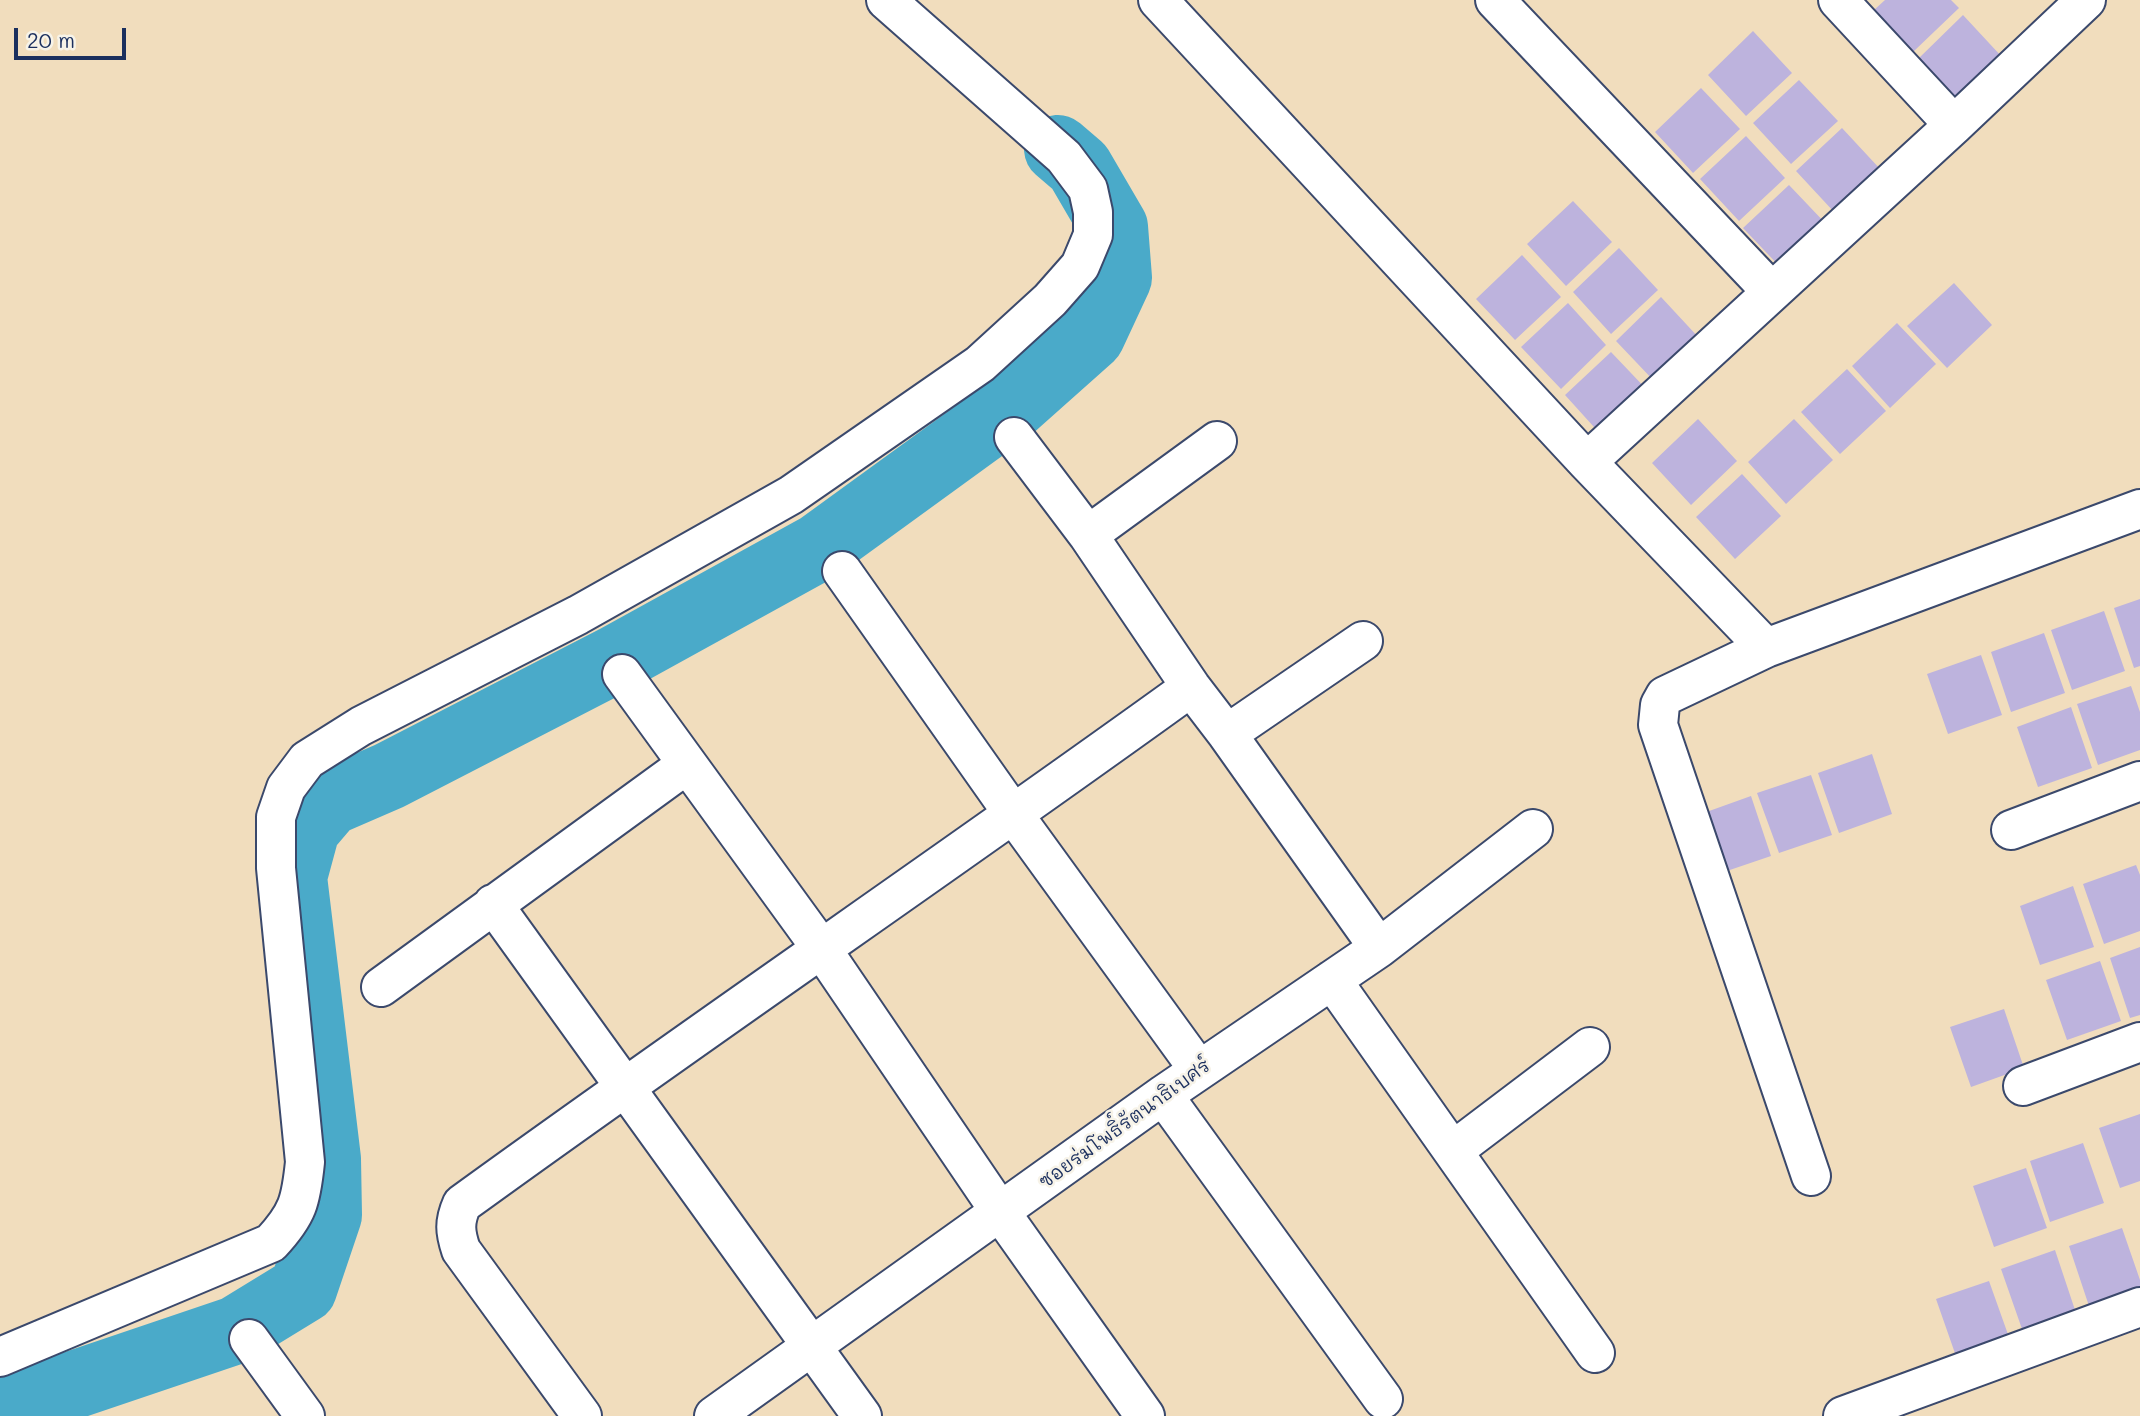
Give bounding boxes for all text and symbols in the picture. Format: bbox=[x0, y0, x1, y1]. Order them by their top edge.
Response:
scale bar bbox=[18, 14, 130, 58]
text: 20 m bbox=[27, 26, 75, 53]
street label: ซอยร่มโพธิ์รัตนาธิเบศร์ bbox=[1035, 1054, 1215, 1194]

